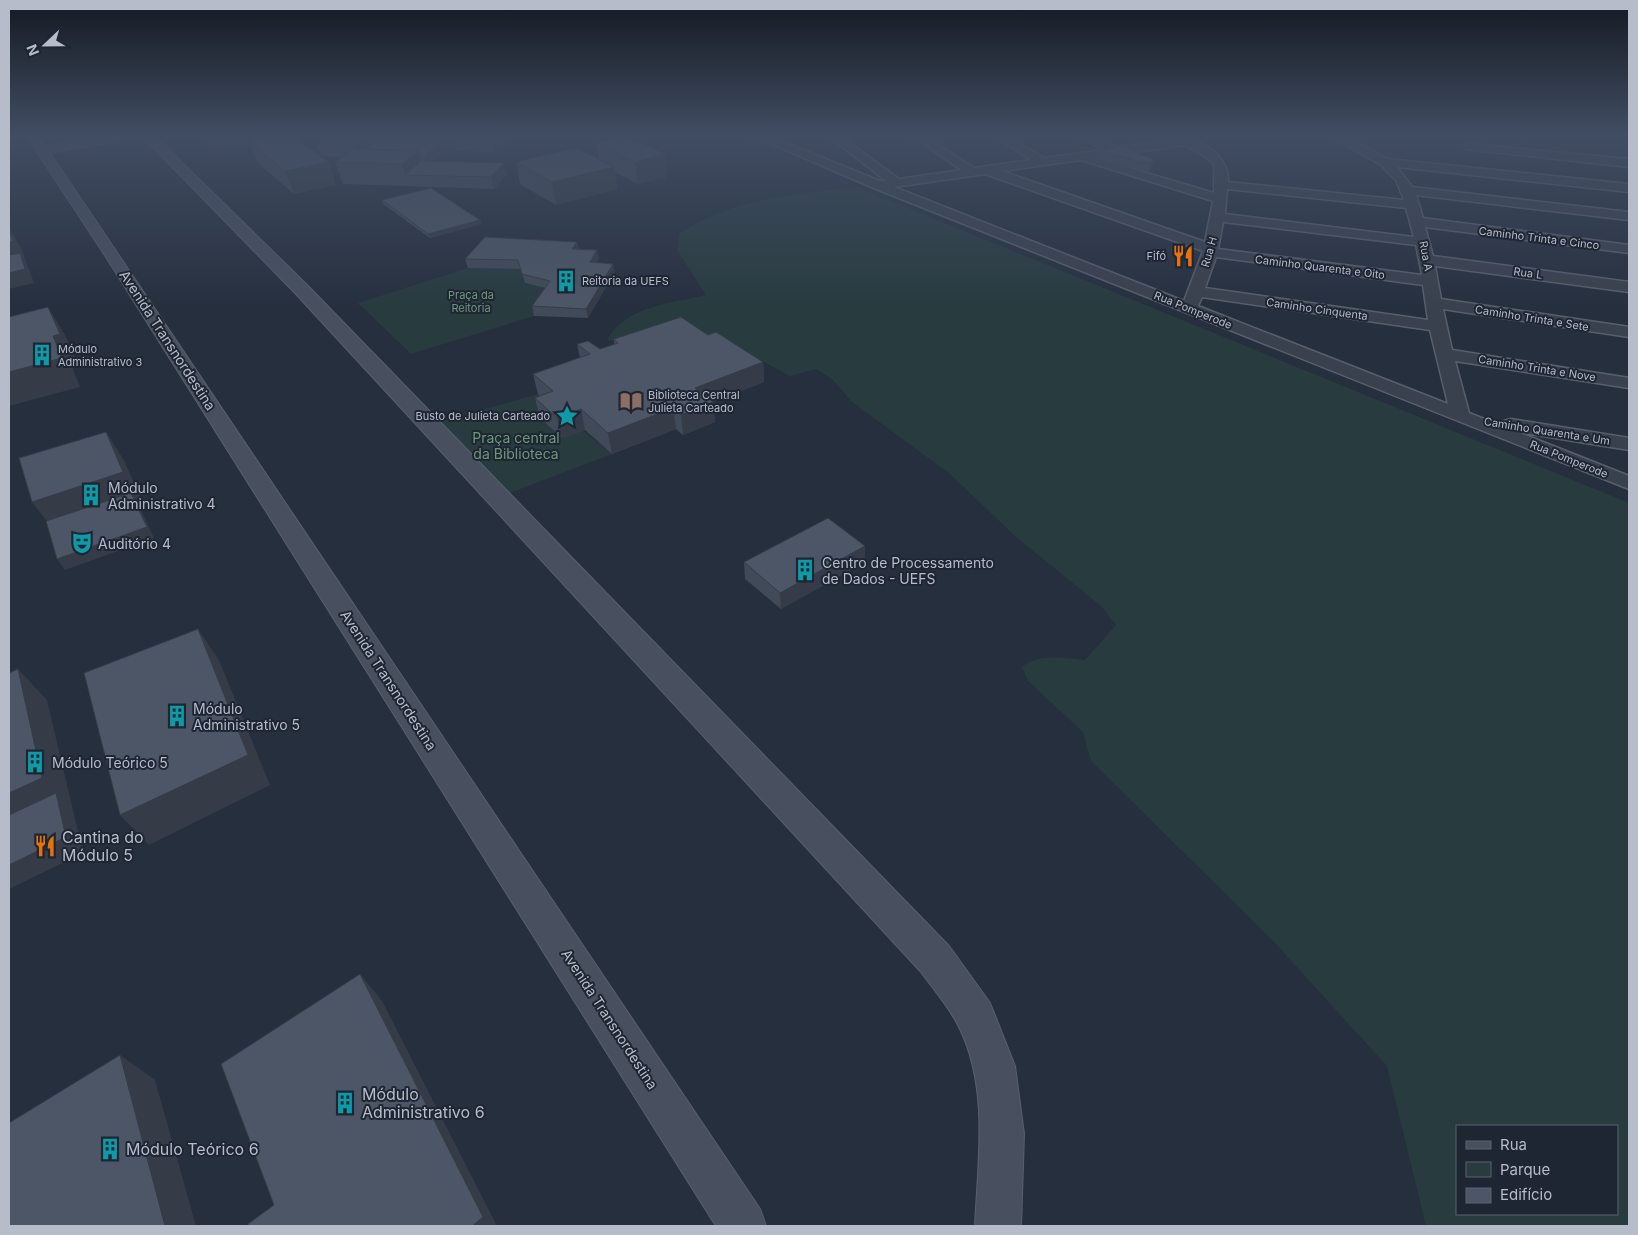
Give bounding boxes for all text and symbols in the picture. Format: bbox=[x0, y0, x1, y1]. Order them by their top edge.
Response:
north arrow bbox=[20, 20, 70, 70]
text: N bbox=[23, 42, 42, 58]
street label: Caminho Trinta e Cinco bbox=[1478, 224, 1601, 252]
street label: Rua H bbox=[1198, 235, 1220, 269]
street label: Rua A bbox=[1416, 240, 1436, 273]
restaurant icon: Fifó bbox=[1170, 243, 1196, 269]
place label: Fifó bbox=[1146, 249, 1166, 263]
street label: Caminho Quarenta e Oito bbox=[1254, 252, 1386, 282]
street label: Rua L bbox=[1513, 264, 1543, 282]
street label: Avenida Transnordestina bbox=[116, 267, 220, 413]
building icon: Reitoria da UEFS bbox=[553, 268, 579, 294]
place label: Reitoria da UEFS bbox=[582, 274, 669, 288]
park label: Praça da Reitoria bbox=[448, 288, 494, 315]
street label: Rua Pomperode bbox=[1152, 288, 1234, 332]
street label: Caminho Cinquenta bbox=[1265, 295, 1369, 323]
street label: Caminho Trinta e Sete bbox=[1474, 302, 1590, 334]
building icon: Módulo Administrativo 3 bbox=[29, 342, 55, 368]
place label: Módulo Administrativo 3 bbox=[58, 342, 142, 369]
street label: Caminho Trinta e Nove bbox=[1477, 352, 1597, 384]
library icon: Biblioteca Central Julieta Carteado bbox=[618, 388, 644, 414]
place label: Biblioteca Central Julieta Carteado bbox=[648, 388, 740, 415]
place icon: Busto de Julieta Carteado bbox=[554, 403, 580, 429]
place label: Busto de Julieta Carteado bbox=[416, 409, 550, 423]
street label: Caminho Quarenta e Um bbox=[1483, 414, 1611, 448]
park label: Praça central da Biblioteca bbox=[472, 429, 560, 462]
street label: Rua Pomperode bbox=[1528, 437, 1610, 481]
place label: Módulo Administrativo 4 bbox=[108, 479, 216, 512]
building icon: Módulo Administrativo 4 bbox=[78, 482, 104, 508]
theatre icon: Auditório 4 bbox=[69, 530, 95, 556]
place label: Auditório 4 bbox=[98, 535, 171, 552]
place label: Centro de Processamento de Dados - UEFS bbox=[822, 554, 994, 587]
building icon: Centro de Processamento de Dados - UEFS bbox=[792, 557, 818, 583]
street label: Avenida Transnordestina bbox=[337, 607, 441, 753]
place label: Módulo Administrativo 5 bbox=[193, 700, 300, 733]
building icon: Módulo Administrativo 5 bbox=[164, 703, 190, 729]
building icon: Módulo Teórico 5 bbox=[22, 749, 48, 775]
place label: Módulo Teórico 5 bbox=[52, 754, 168, 771]
place label: Cantina do Módulo 5 bbox=[62, 827, 144, 865]
restaurant icon: Cantina do Módulo 5 bbox=[32, 833, 58, 859]
street label: Avenida Transnordestina bbox=[558, 946, 662, 1092]
place label: Módulo Administrativo 6 bbox=[362, 1084, 485, 1122]
building icon: Módulo Administrativo 6 bbox=[332, 1090, 358, 1116]
legend bbox=[1456, 1125, 1618, 1215]
text: Rua bbox=[1500, 1135, 1527, 1154]
building icon: Módulo Teórico 6 bbox=[97, 1136, 123, 1162]
place label: Módulo Teórico 6 bbox=[126, 1139, 259, 1159]
text: Parque bbox=[1500, 1160, 1550, 1179]
text: Edifício bbox=[1500, 1185, 1552, 1204]

